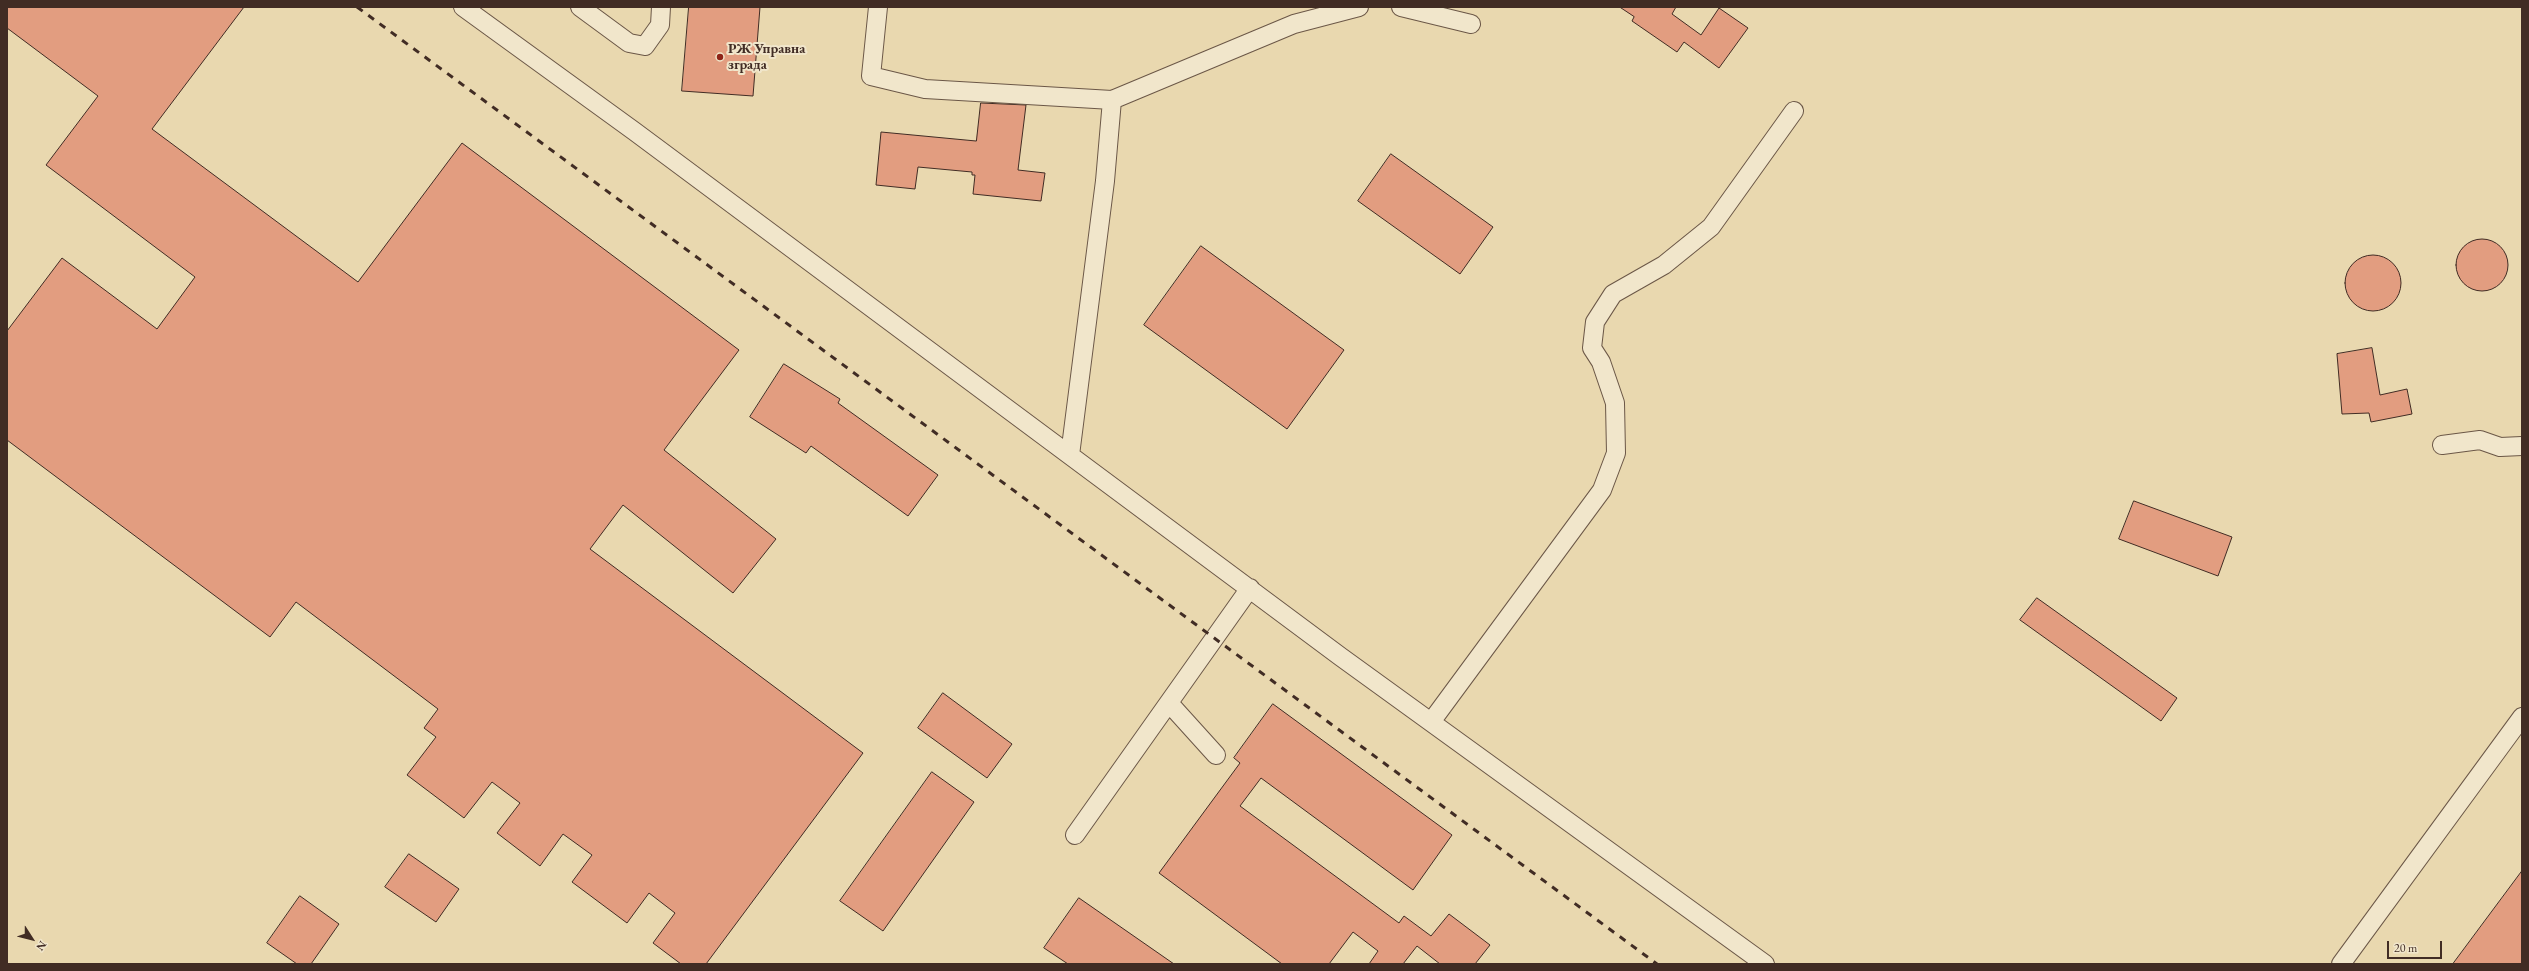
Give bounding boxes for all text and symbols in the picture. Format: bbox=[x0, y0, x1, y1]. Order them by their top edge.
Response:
place label: РЖ Управна зграда bbox=[728, 41, 805, 74]
marker: РЖ Управна зграда bbox=[715, 52, 725, 62]
north arrow bbox=[12, 919, 52, 959]
scale bar bbox=[2389, 933, 2444, 959]
text: N bbox=[33, 938, 50, 954]
text: 20 m bbox=[2394, 940, 2417, 956]

